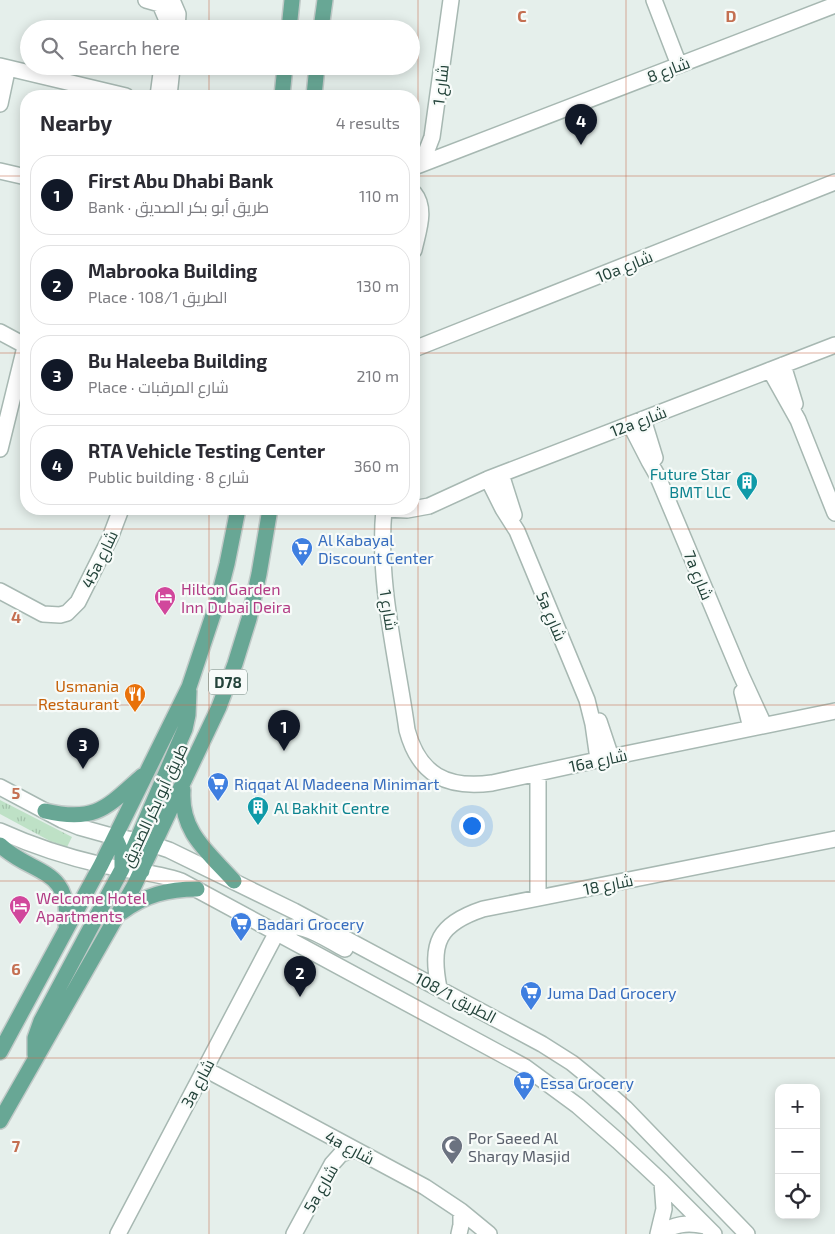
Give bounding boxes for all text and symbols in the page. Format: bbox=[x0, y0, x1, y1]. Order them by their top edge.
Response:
text: C bbox=[517, 6, 527, 25]
text: D bbox=[726, 6, 737, 25]
search box bbox=[20, 20, 420, 75]
icon: search bbox=[38, 34, 66, 62]
text: Search here bbox=[78, 36, 180, 59]
street label: شارع 8 bbox=[644, 52, 693, 89]
street label: شارع 1 bbox=[428, 64, 455, 107]
pin: 4 bbox=[565, 104, 597, 145]
text: Nearby bbox=[40, 110, 112, 135]
text: 4 results bbox=[336, 113, 400, 132]
text: First Abu Dhabi Bank bbox=[88, 169, 273, 192]
text: 1 bbox=[54, 186, 60, 205]
text: 110 m bbox=[359, 186, 399, 205]
text: Bank · طريق أبو بكر الصديق bbox=[88, 197, 269, 216]
street label: 10a شارع bbox=[593, 246, 656, 289]
text: Mabrooka Building bbox=[88, 259, 257, 282]
text: 2 bbox=[52, 276, 62, 295]
text: 130 m bbox=[357, 276, 399, 295]
text: Place · 108/1 الطريق bbox=[88, 287, 228, 306]
text: Bu Haleeba Building bbox=[88, 349, 267, 372]
text: 3 bbox=[52, 366, 62, 385]
text: 210 m bbox=[356, 366, 399, 385]
text: Place · شارع المرقبات bbox=[88, 377, 229, 396]
street label: 12a شارع bbox=[607, 402, 670, 443]
text: RTA Vehicle Testing Center bbox=[88, 439, 325, 462]
text: 4 bbox=[52, 456, 62, 475]
text: 360 m bbox=[354, 456, 399, 475]
place label: Future Star BMT LLC bbox=[650, 464, 732, 501]
text: Public building · شارع 8 bbox=[88, 467, 249, 486]
building icon: Future Star BMT LLC bbox=[735, 470, 759, 501]
street label: 45a شارع bbox=[77, 527, 124, 592]
place label: Al Kabayal Discount Center bbox=[318, 530, 434, 567]
supermarket icon: Al Kabayal Discount Center bbox=[290, 536, 314, 567]
street label: 7a شارع bbox=[678, 548, 717, 604]
place label: Hilton Garden Inn Dubai Deira bbox=[181, 579, 291, 616]
hotel icon: Hilton Garden Inn Dubai Deira bbox=[153, 585, 177, 616]
street label: شارع 1 bbox=[373, 588, 402, 632]
street label: 5a شارع bbox=[530, 588, 571, 645]
text: 4 bbox=[11, 607, 21, 626]
road number: D78 bbox=[209, 670, 247, 694]
place label: Usmania Restaurant bbox=[38, 676, 119, 713]
restaurant icon: Usmania Restaurant bbox=[123, 682, 147, 713]
pin: 1 bbox=[268, 710, 300, 751]
pin: 3 bbox=[67, 728, 99, 769]
street label: طريق أبو بكر الصديق bbox=[117, 740, 193, 871]
street label: 16a شارع bbox=[567, 745, 629, 778]
supermarket icon: Riqqat Al Madeena Minimart bbox=[206, 771, 230, 802]
place label: Riqqat Al Madeena Minimart bbox=[234, 774, 439, 793]
text: 5 bbox=[12, 783, 21, 802]
building icon: Al Bakhit Centre bbox=[246, 795, 270, 826]
place label: Al Bakhit Centre bbox=[274, 798, 390, 817]
your location bbox=[459, 813, 485, 839]
street label: شارع 18 bbox=[581, 870, 635, 901]
place label: Welcome Hotel Apartments bbox=[36, 888, 147, 925]
hotel icon: Welcome Hotel Apartments bbox=[8, 894, 32, 925]
supermarket icon: Badari Grocery bbox=[229, 911, 253, 942]
place label: Badari Grocery bbox=[257, 914, 365, 933]
pin: 2 bbox=[284, 956, 316, 997]
text: 6 bbox=[11, 959, 21, 978]
street label: 108/1 الطريق bbox=[411, 968, 500, 1028]
supermarket icon: Juma Dad Grocery bbox=[519, 980, 543, 1011]
place label: Juma Dad Grocery bbox=[547, 983, 677, 1002]
street label: 3a شارع bbox=[176, 1055, 220, 1112]
supermarket icon: Essa Grocery bbox=[512, 1070, 536, 1101]
place label: Essa Grocery bbox=[540, 1073, 635, 1092]
map controls bbox=[775, 1084, 820, 1219]
button: + bbox=[775, 1084, 820, 1129]
street label: 4a شارع bbox=[321, 1126, 378, 1171]
place label: Por Saeed Al Sharqy Masjid bbox=[468, 1128, 570, 1166]
button: − bbox=[775, 1129, 820, 1174]
mosque icon: Por Saeed Al Sharqy Masjid bbox=[440, 1134, 464, 1165]
text: 7 bbox=[12, 1136, 21, 1155]
street label: 5a شارع bbox=[299, 1161, 344, 1217]
button: locate bbox=[775, 1174, 820, 1219]

